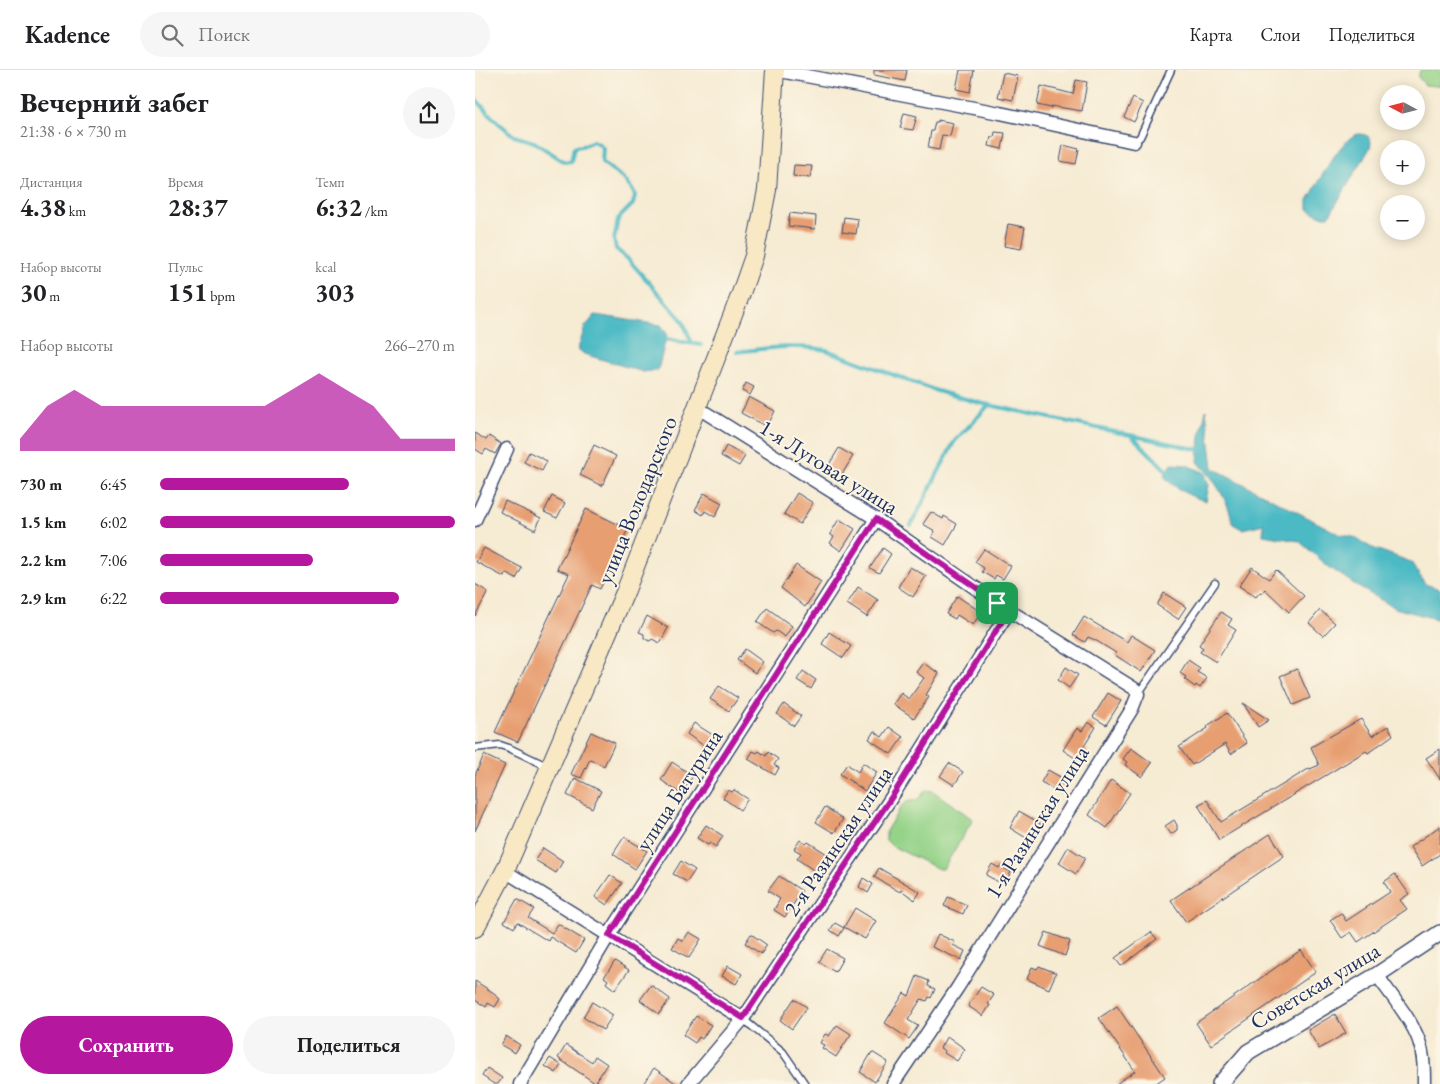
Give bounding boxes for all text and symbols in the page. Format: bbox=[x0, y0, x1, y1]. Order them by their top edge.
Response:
search box bbox=[140, 12, 490, 57]
text: Kadence bbox=[25, 19, 110, 50]
icon: search bbox=[158, 21, 186, 49]
text: Поиск bbox=[198, 22, 250, 47]
text: Карта bbox=[1190, 23, 1233, 46]
text: Слои bbox=[1261, 23, 1300, 46]
text: Поделиться bbox=[1328, 23, 1415, 46]
text: Вечерний забег bbox=[20, 84, 209, 120]
north arrow bbox=[1380, 85, 1425, 130]
map controls bbox=[1380, 85, 1425, 240]
button: share bbox=[403, 87, 455, 139]
text: 21:38 · 6 × 730 m bbox=[20, 121, 127, 142]
button: + bbox=[1380, 140, 1425, 185]
text: Дистанция bbox=[20, 173, 82, 191]
text: Время bbox=[168, 173, 204, 191]
text: Темп bbox=[315, 173, 345, 191]
text: 4.38 bbox=[20, 191, 66, 223]
text: 28:37 bbox=[168, 191, 228, 223]
text: 6:32 bbox=[315, 191, 362, 223]
button: − bbox=[1380, 195, 1425, 240]
text: km bbox=[66, 202, 86, 220]
text: /km bbox=[362, 202, 388, 220]
text: Набор высоты bbox=[20, 258, 101, 276]
text: Пульс bbox=[168, 258, 203, 276]
text: kcal bbox=[315, 258, 336, 276]
text: 30 bbox=[20, 276, 46, 308]
text: 151 bbox=[168, 276, 207, 308]
text: 303 bbox=[315, 276, 355, 308]
text: m bbox=[46, 287, 60, 305]
text: bpm bbox=[207, 287, 236, 305]
text: Набор высоты bbox=[20, 335, 113, 356]
text: 266–270 m bbox=[384, 335, 455, 356]
street label: улица Володарского bbox=[590, 412, 684, 588]
street label: 1-я Луговая улица bbox=[754, 413, 904, 521]
text: 730 m bbox=[20, 474, 62, 495]
text: 6:45 bbox=[100, 474, 127, 495]
text: 1.5 km bbox=[20, 512, 66, 533]
text: 6:02 bbox=[100, 512, 127, 533]
text: 2.2 km bbox=[20, 550, 66, 571]
text: 7:06 bbox=[100, 550, 127, 571]
pin bbox=[976, 582, 1018, 624]
text: 2.9 km bbox=[20, 588, 66, 609]
text: 6:22 bbox=[100, 588, 127, 609]
icon: arrive bbox=[983, 589, 1011, 617]
street label: улица Батурина bbox=[629, 723, 729, 856]
street label: 1-я Разинская улица bbox=[978, 740, 1096, 904]
street label: 2-я Разинская улица bbox=[777, 760, 899, 922]
street label: Советская улица bbox=[1245, 936, 1385, 1036]
button: Сохранить bbox=[20, 1016, 233, 1074]
button: Поделиться bbox=[243, 1016, 455, 1074]

